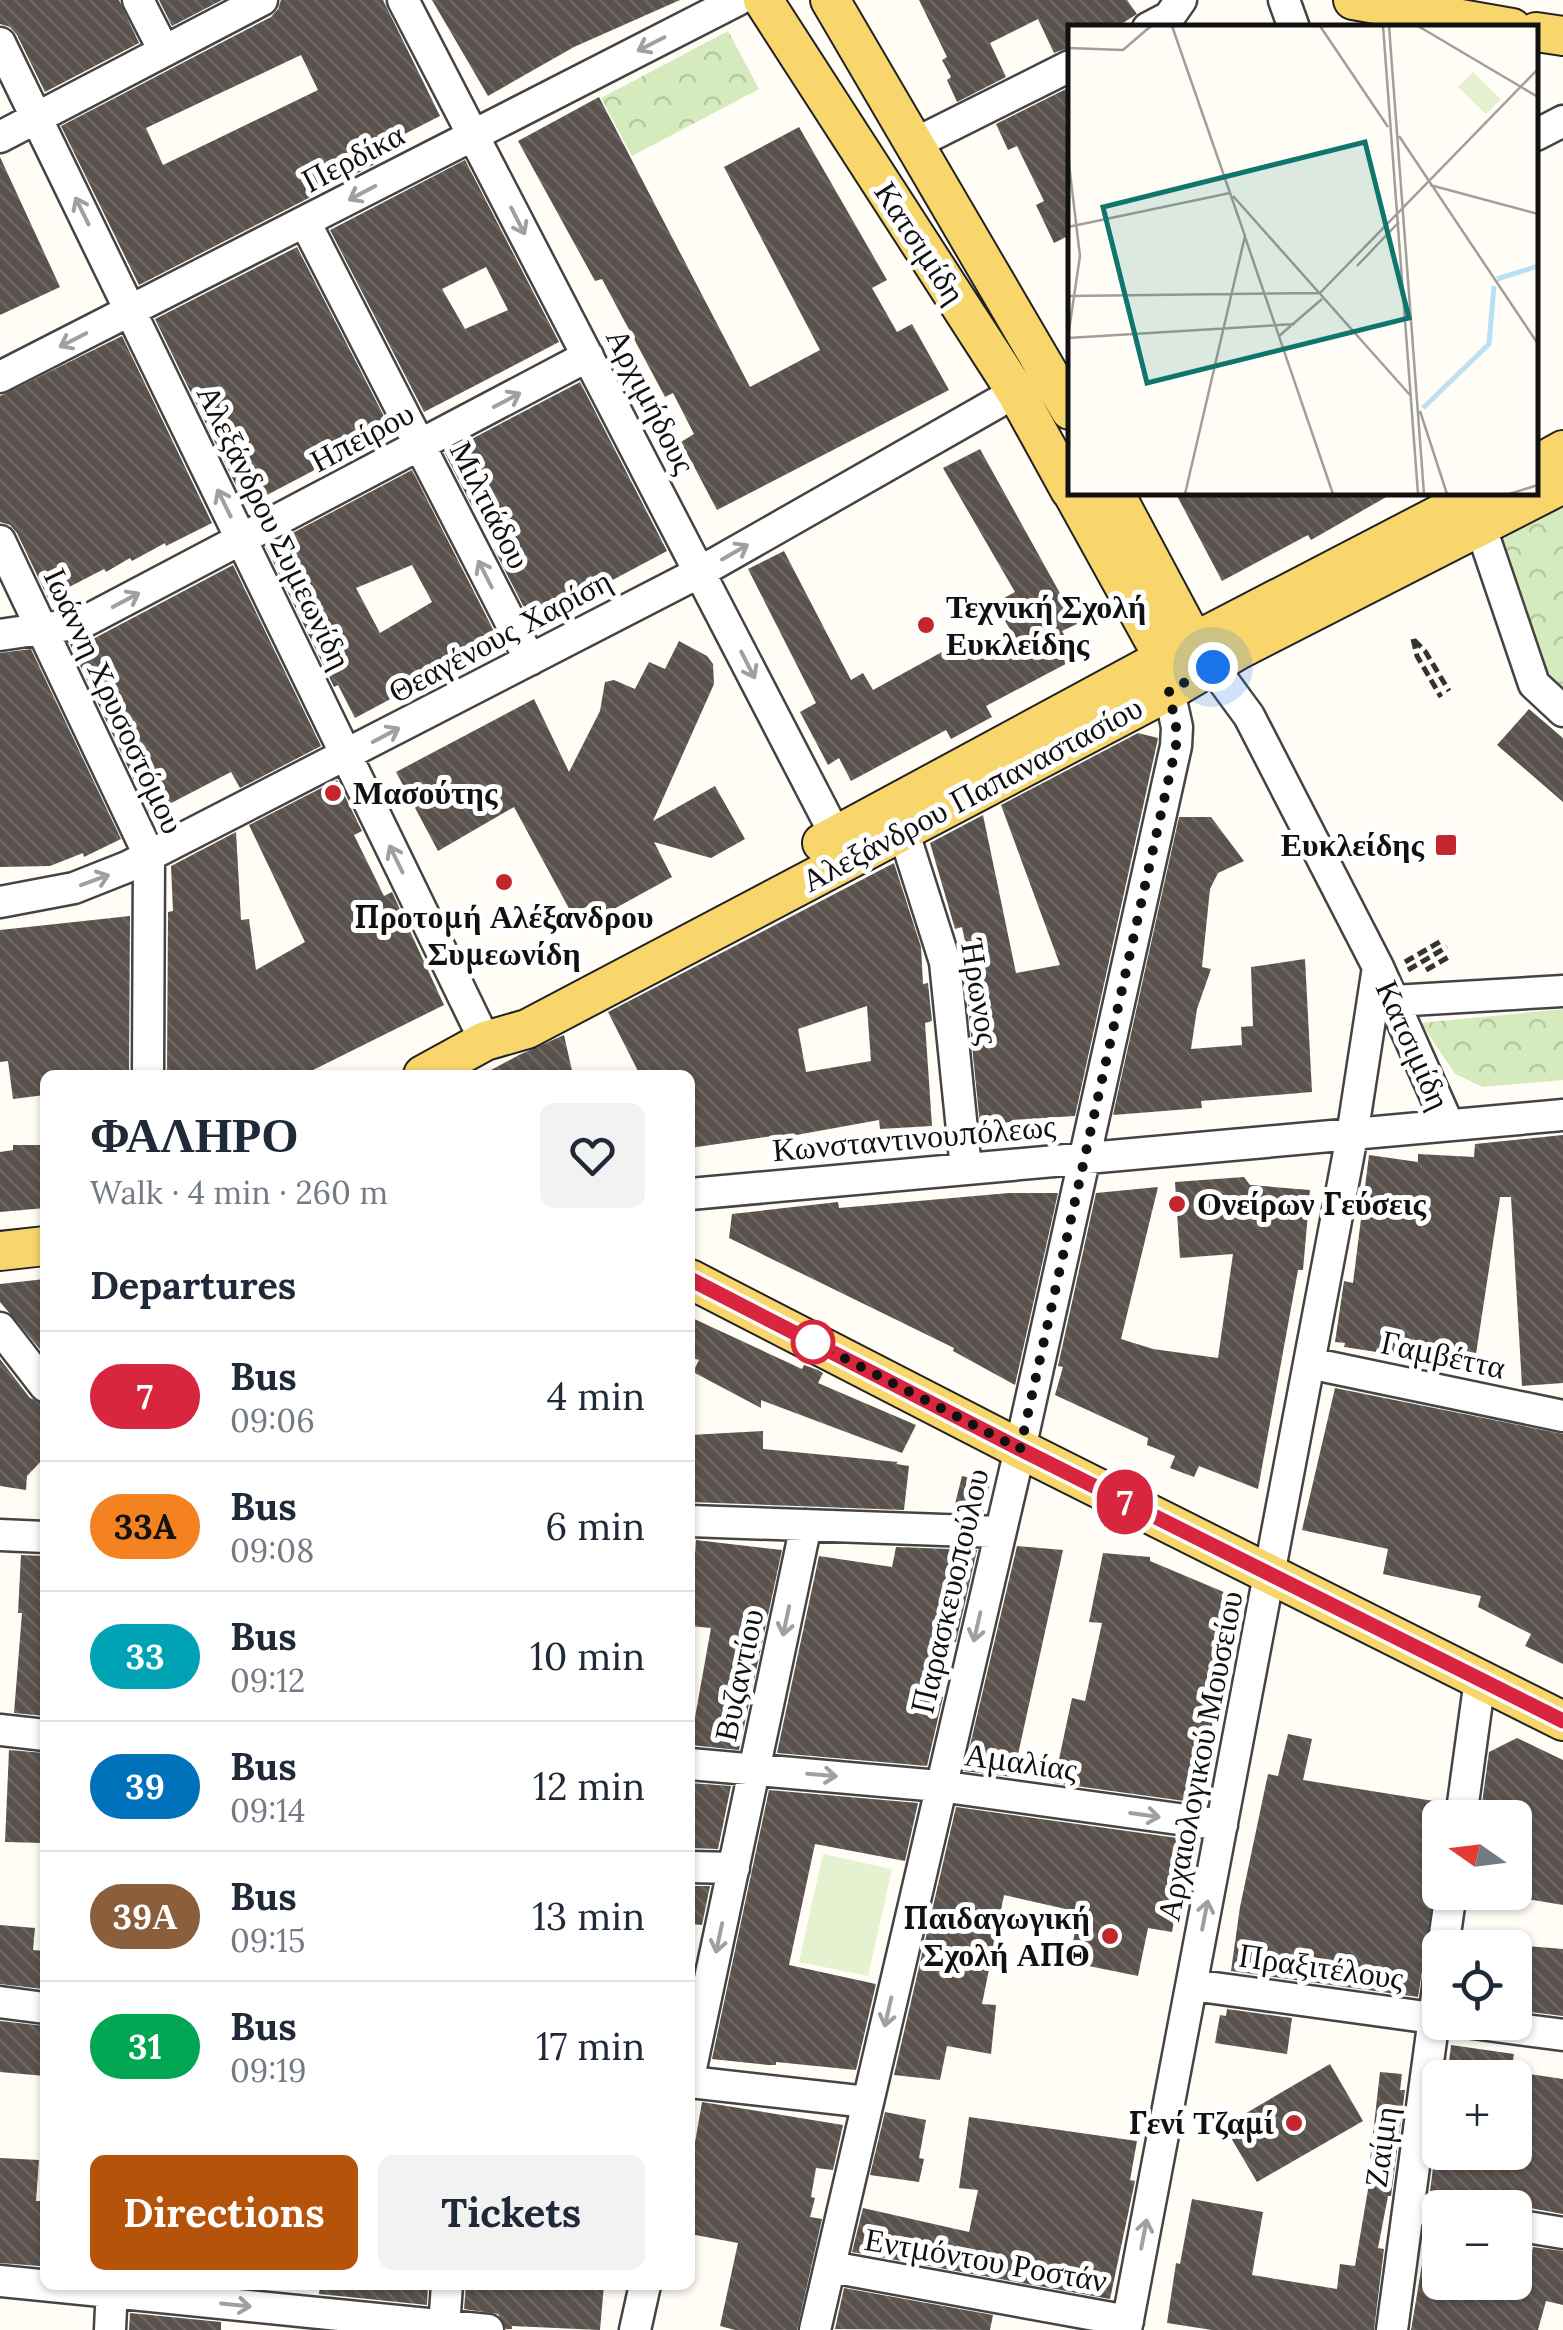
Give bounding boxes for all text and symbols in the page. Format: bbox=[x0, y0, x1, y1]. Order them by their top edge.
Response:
inset map bbox=[1068, 25, 1538, 495]
one-way arrow bbox=[637, 35, 667, 54]
street label: Περδίκα bbox=[295, 114, 411, 201]
street label: Κατσιμίδη bbox=[866, 174, 975, 312]
one-way arrow bbox=[348, 183, 378, 203]
one-way arrow bbox=[71, 197, 90, 227]
one-way arrow bbox=[509, 205, 528, 235]
street label: Αρχιμήδους bbox=[597, 321, 706, 481]
one-way arrow bbox=[58, 331, 88, 350]
street label: Αλεξάνδρου Συμεωνίδη bbox=[188, 378, 361, 676]
one-way arrow bbox=[491, 390, 521, 410]
street label: Ηπείρου bbox=[303, 392, 421, 481]
street label: Μιλτιάδου bbox=[441, 434, 540, 575]
one-way arrow bbox=[213, 489, 232, 519]
one-way arrow bbox=[720, 541, 750, 561]
one-way arrow bbox=[475, 559, 494, 589]
street label: Θεαγένους Χαρίση bbox=[381, 560, 618, 712]
street label: Ιωάννη Χρυσοστόμου bbox=[35, 561, 194, 840]
place label: Τεχνική Σχολή Ευκλείδης bbox=[946, 586, 1146, 664]
one-way arrow bbox=[110, 590, 140, 609]
marker: Τεχνική Σχολή Ευκλείδης bbox=[915, 614, 937, 636]
your location bbox=[1188, 642, 1238, 692]
one-way arrow bbox=[739, 649, 758, 679]
street label: Αλεξάνδρου Παπαναστασίου bbox=[794, 686, 1149, 901]
one-way arrow bbox=[370, 725, 400, 745]
place label: Μασούτης bbox=[353, 772, 498, 813]
marker: Μασούτης bbox=[322, 782, 344, 804]
place label: Ευκλείδης bbox=[1281, 824, 1425, 865]
marker: Ευκλείδης bbox=[1433, 832, 1459, 858]
one-way arrow bbox=[386, 844, 405, 874]
one-way arrow bbox=[78, 870, 109, 888]
marker: Προτομή Αλέξανδρου Συμεωνίδη bbox=[493, 871, 515, 893]
place label: Προτομή Αλέξανδρου Συμεωνίδη bbox=[354, 896, 654, 974]
street label: Ήρωνος bbox=[952, 934, 1009, 1048]
street label: Κατσιμίδη bbox=[1367, 974, 1460, 1116]
button: heart bbox=[540, 1103, 645, 1208]
text: ΦΑΛΗΡΟ bbox=[90, 1104, 299, 1165]
street label: Κωνσταντινουπόλεως bbox=[771, 1105, 1057, 1170]
text: Walk · 4 min · 260 m bbox=[90, 1172, 388, 1213]
place label: Ονείρων Γεύσεις bbox=[1197, 1183, 1427, 1224]
marker: Ονείρων Γεύσεις bbox=[1166, 1193, 1188, 1215]
text: Departures bbox=[90, 1261, 296, 1309]
unlabelled marker bbox=[792, 1321, 834, 1363]
street label: Γαμβέττα bbox=[1377, 1321, 1509, 1388]
text: Bus bbox=[230, 1352, 297, 1400]
text: 4 min bbox=[547, 1372, 645, 1420]
text: 7 bbox=[137, 1374, 153, 1419]
text: 09:06 bbox=[230, 1400, 315, 1441]
street label: Παρασκευοπούλου bbox=[901, 1464, 998, 1717]
line badge: 7 bbox=[1092, 1470, 1158, 1534]
text: 7 bbox=[1117, 1480, 1133, 1525]
text: Bus bbox=[230, 1482, 297, 1530]
text: 6 min bbox=[545, 1502, 645, 1550]
text: 33A bbox=[114, 1504, 176, 1549]
text: 09:08 bbox=[230, 1530, 314, 1571]
street label: Αρχαιολογικού Μουσείου bbox=[1147, 1587, 1252, 1924]
one-way arrow bbox=[776, 1604, 794, 1636]
street label: Βυζαντίου bbox=[705, 1605, 772, 1745]
one-way arrow bbox=[967, 1610, 985, 1642]
text: Bus bbox=[230, 1612, 297, 1660]
text: 10 min bbox=[530, 1632, 645, 1680]
text: 33 bbox=[125, 1634, 165, 1679]
text: 09:12 bbox=[230, 1660, 305, 1701]
street label: Αμαλίας bbox=[962, 1733, 1080, 1790]
text: Bus bbox=[230, 1742, 297, 1790]
text: 12 min bbox=[533, 1762, 645, 1810]
text: 39 bbox=[125, 1764, 165, 1809]
one-way arrow bbox=[805, 1765, 838, 1784]
text: 09:14 bbox=[230, 1790, 305, 1831]
north arrow bbox=[1422, 1800, 1532, 1910]
map controls bbox=[1422, 1800, 1532, 2300]
one-way arrow bbox=[1128, 1806, 1160, 1824]
text: Bus bbox=[230, 1872, 297, 1920]
text: 13 min bbox=[532, 1892, 645, 1940]
text: 39Α bbox=[112, 1894, 178, 1939]
place label: Παιδαγωγική Σχολή ΑΠΘ bbox=[903, 1897, 1090, 1975]
one-way arrow bbox=[1196, 1899, 1215, 1932]
text: 09:15 bbox=[230, 1920, 305, 1961]
one-way arrow bbox=[708, 1922, 727, 1954]
marker: Παιδαγωγική Σχολή ΑΠΘ bbox=[1099, 1925, 1121, 1947]
button: locate bbox=[1422, 1930, 1532, 2040]
street label: Πραξιτέλους bbox=[1236, 1935, 1407, 1998]
one-way arrow bbox=[878, 1995, 896, 2027]
text: Bus bbox=[230, 2002, 297, 2050]
text: 17 min bbox=[536, 2022, 645, 2070]
text: 31 bbox=[128, 2024, 162, 2069]
text: 09:19 bbox=[230, 2050, 307, 2091]
button: + bbox=[1422, 2060, 1532, 2170]
place label: Γενί Τζαμί bbox=[1129, 2102, 1274, 2143]
street label: Ζαίμη bbox=[1355, 2104, 1406, 2190]
marker: Γενί Τζαμί bbox=[1283, 2112, 1305, 2134]
button: Directions bbox=[90, 2155, 358, 2270]
button: Tickets bbox=[378, 2155, 645, 2270]
button: − bbox=[1422, 2190, 1532, 2300]
street label: Εντμόντου Ροστάν bbox=[862, 2218, 1110, 2301]
one-way arrow bbox=[1136, 2219, 1155, 2251]
one-way arrow bbox=[220, 2295, 252, 2314]

